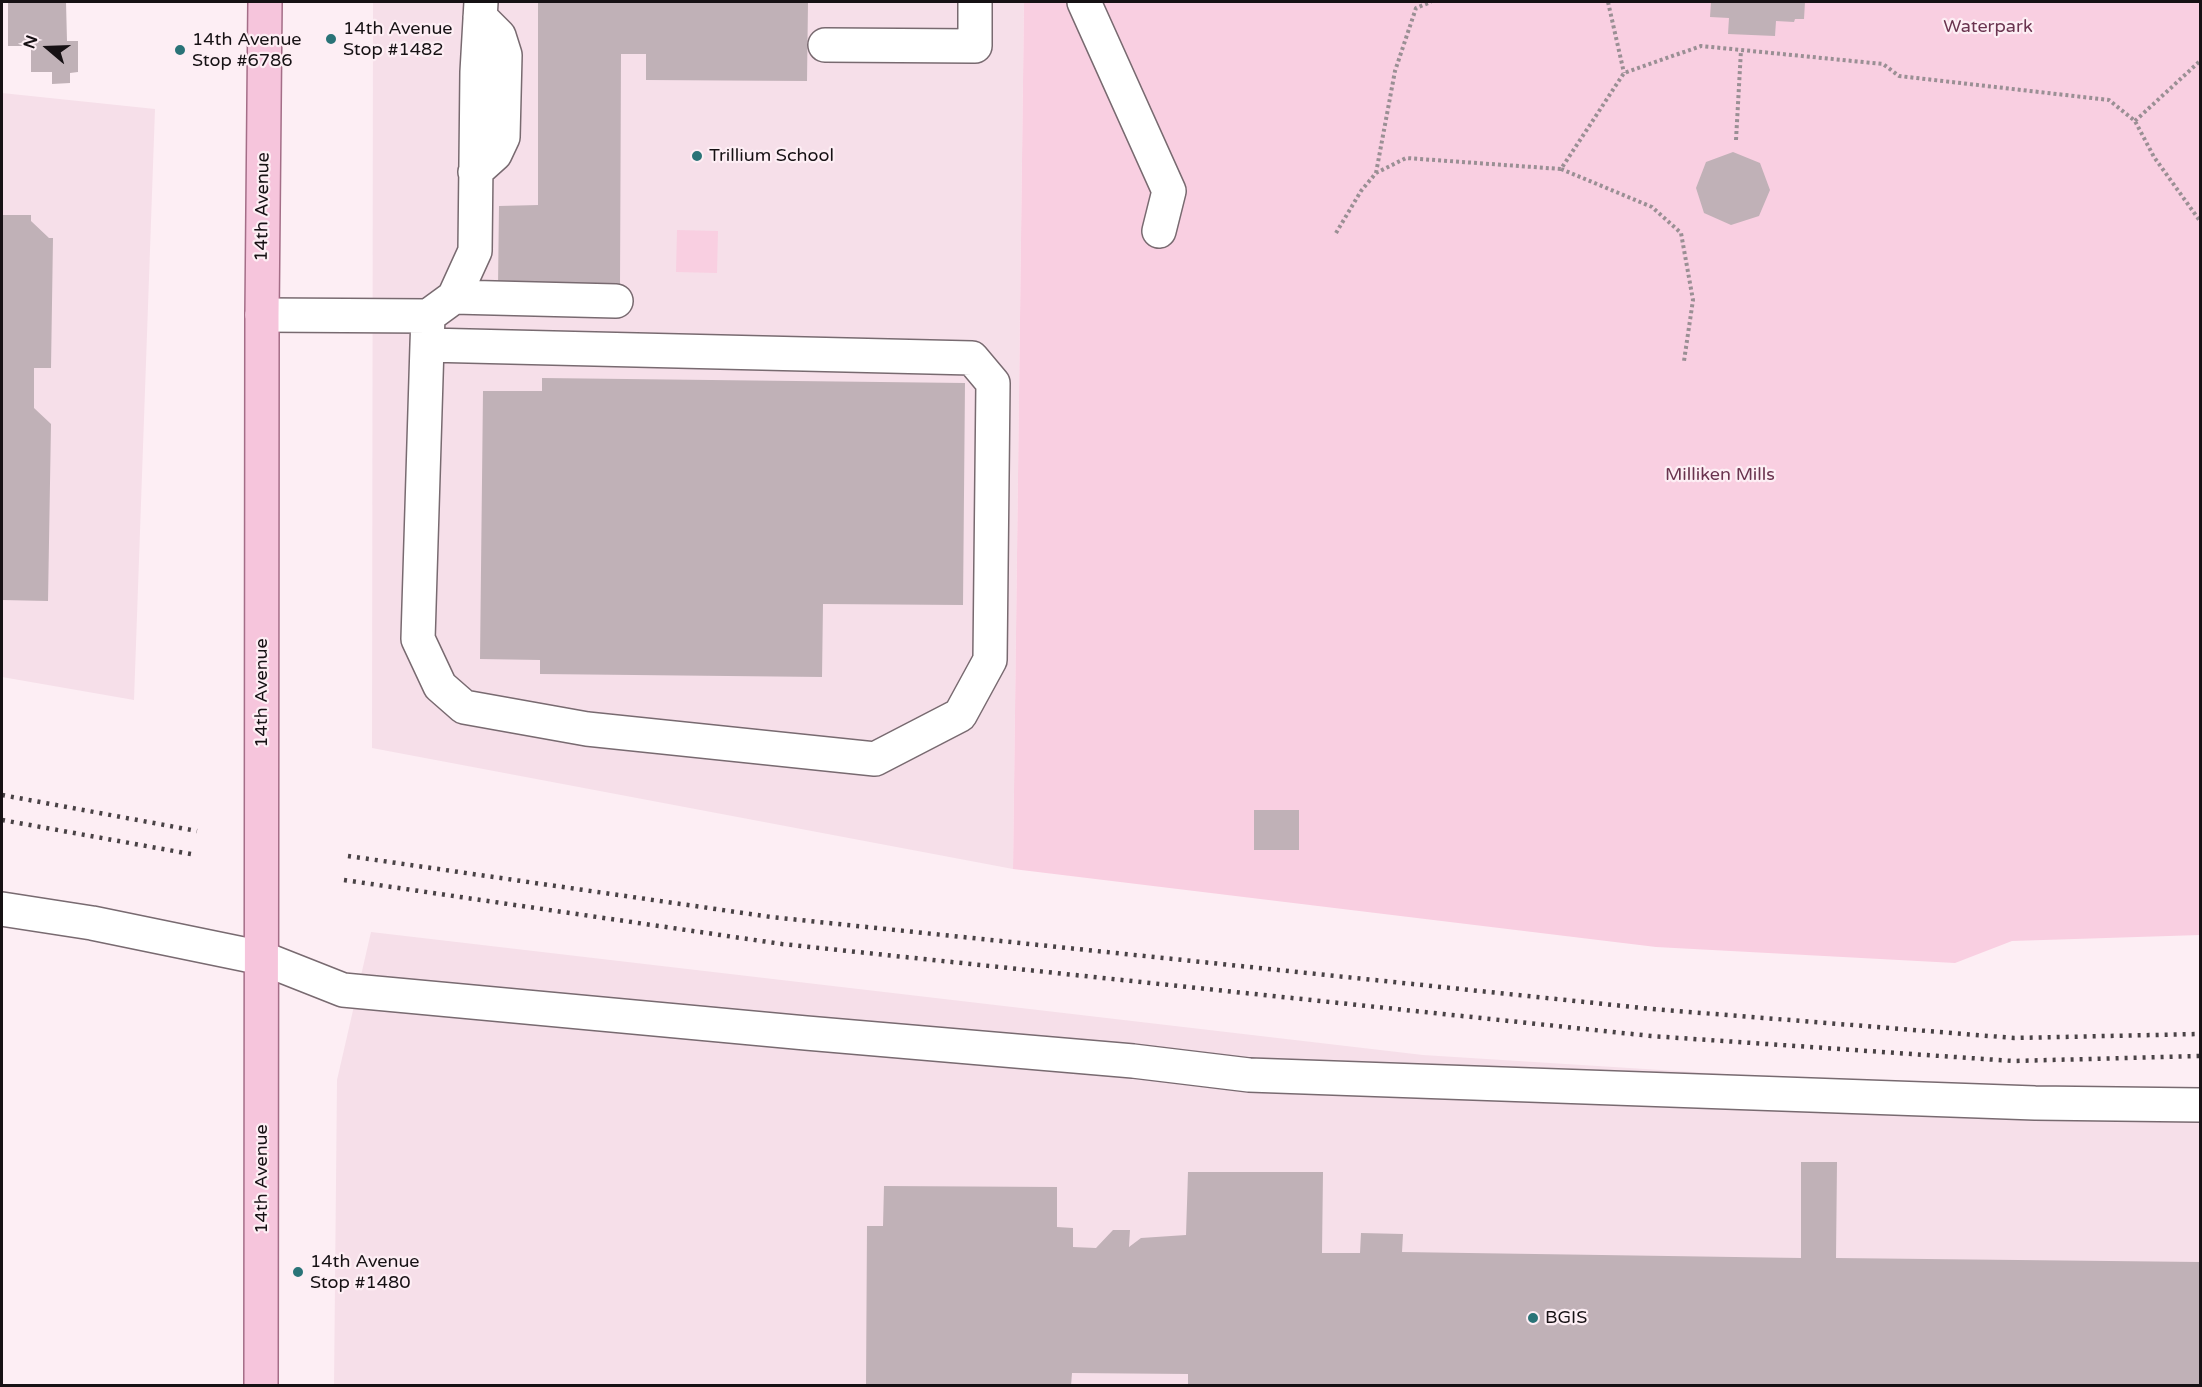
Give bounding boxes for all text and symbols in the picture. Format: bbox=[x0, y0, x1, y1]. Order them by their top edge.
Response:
park label: Waterpark bbox=[1943, 16, 2033, 38]
north arrow bbox=[18, 18, 78, 78]
place label: 14th Avenue Stop #1482 bbox=[343, 18, 453, 60]
place label: 14th Avenue Stop #6786 bbox=[192, 29, 302, 72]
marker: 14th Avenue Stop #1482 bbox=[324, 32, 338, 46]
text: N bbox=[19, 33, 43, 51]
marker: 14th Avenue Stop #6786 bbox=[173, 43, 187, 57]
place label: Trillium School bbox=[709, 145, 834, 167]
marker: Trillium School bbox=[690, 149, 704, 163]
street label: 14th Avenue bbox=[251, 152, 275, 262]
park label: Milliken Mills bbox=[1665, 464, 1775, 486]
street label: 14th Avenue bbox=[251, 638, 273, 748]
street label: 14th Avenue bbox=[251, 1124, 273, 1234]
place label: 14th Avenue Stop #1480 bbox=[310, 1251, 420, 1294]
marker: 14th Avenue Stop #1480 bbox=[291, 1265, 305, 1279]
place label: BGIS bbox=[1545, 1307, 1587, 1329]
marker: BGIS bbox=[1526, 1311, 1540, 1325]

